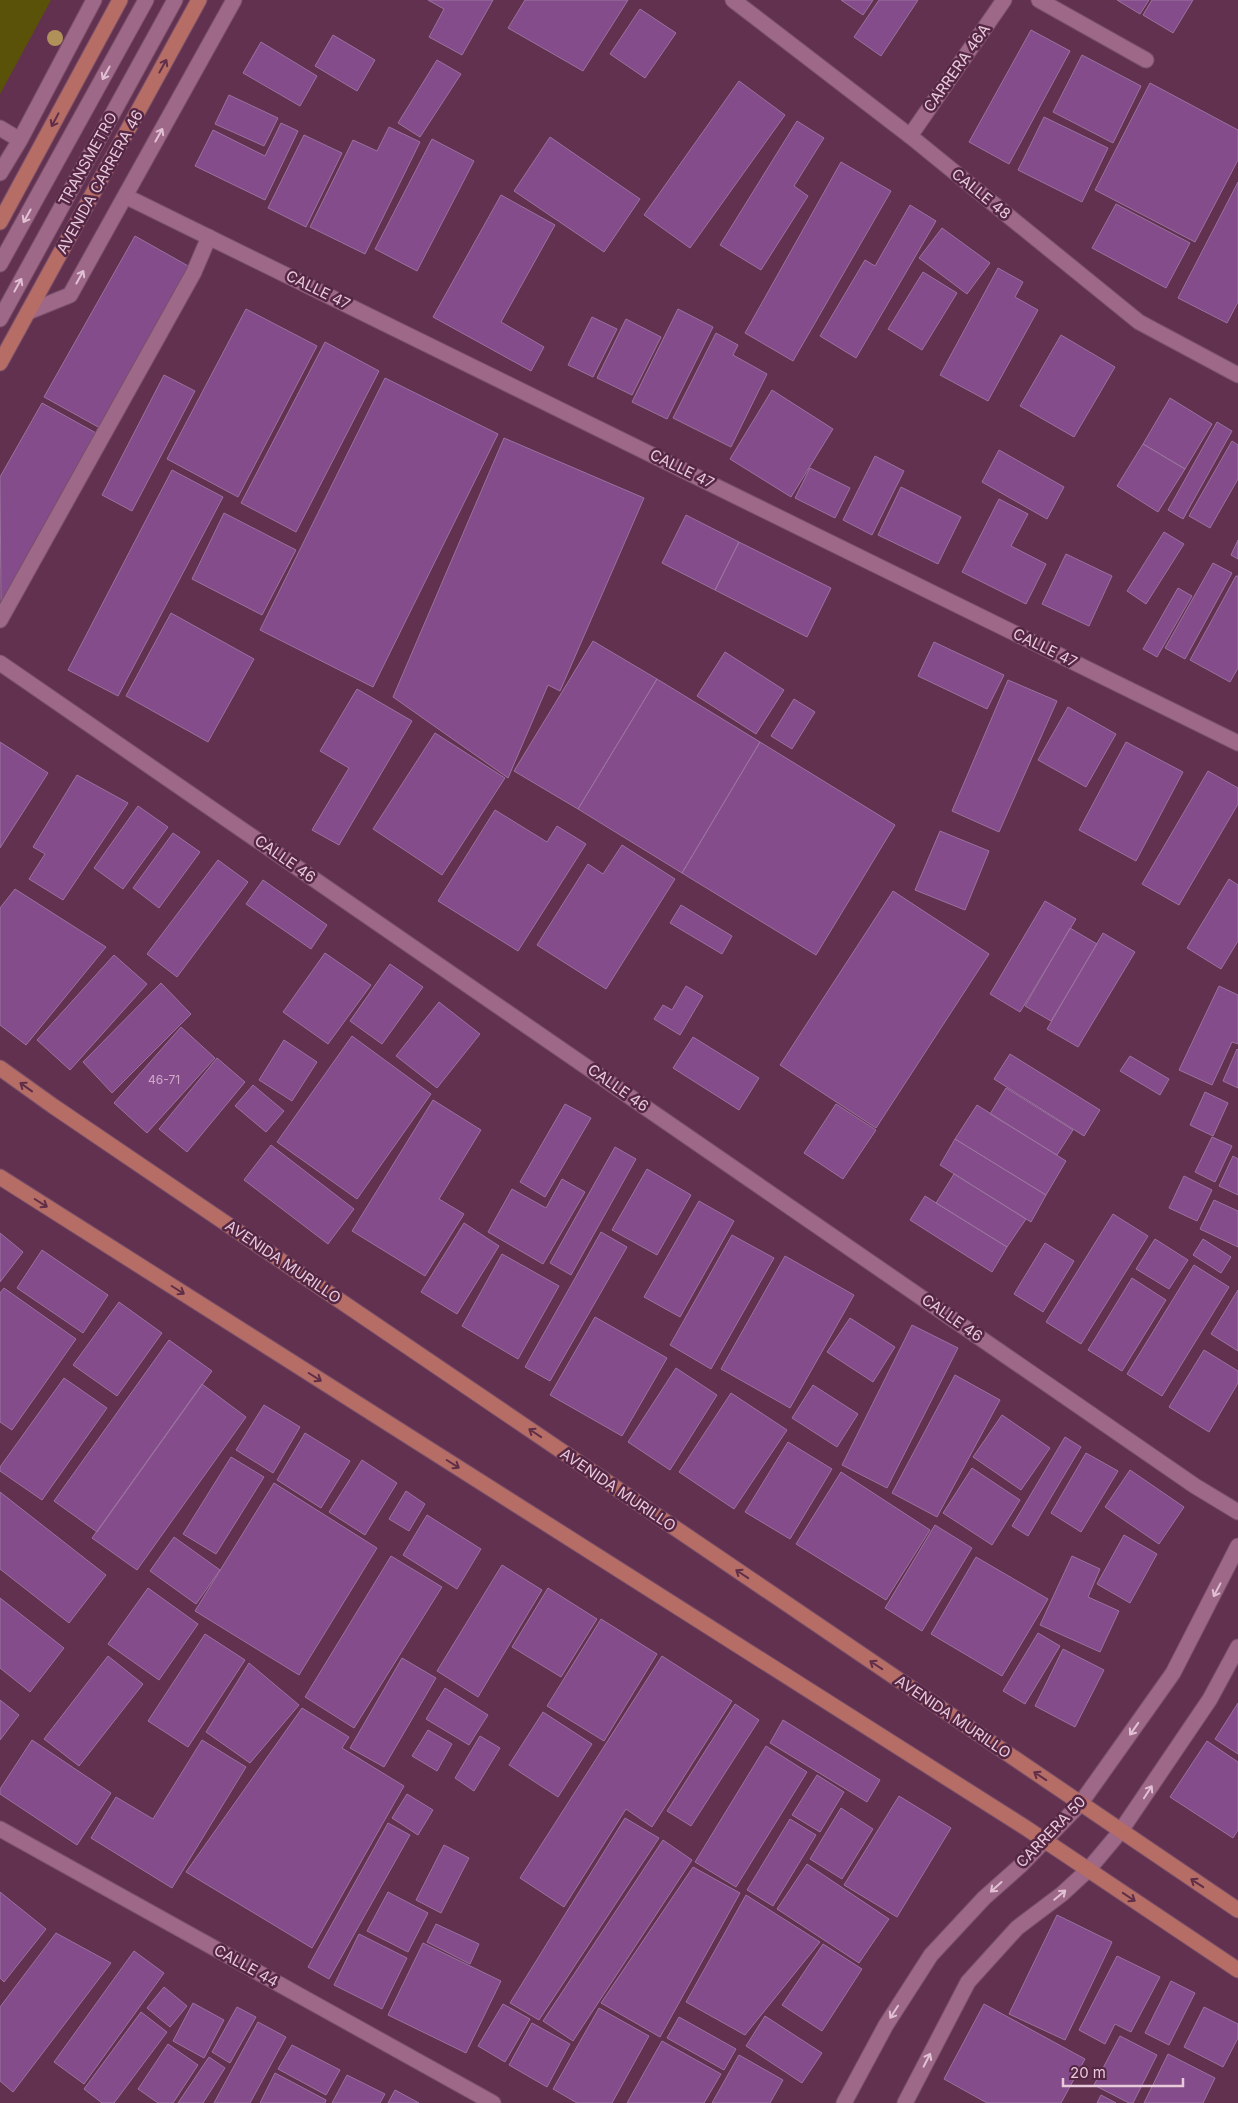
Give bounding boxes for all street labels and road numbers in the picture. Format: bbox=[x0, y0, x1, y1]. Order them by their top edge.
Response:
street label: CARRERA 46A bbox=[919, 20, 994, 115]
street label: AVENIDA CARRERA 46 bbox=[52, 107, 147, 257]
street label: TRANSMETRO bbox=[54, 109, 121, 209]
street label: CALLE 48 bbox=[948, 164, 1015, 223]
street label: CALLE 47 bbox=[283, 266, 354, 313]
street label: CALLE 47 bbox=[647, 445, 718, 492]
street label: CALLE 47 bbox=[1010, 624, 1081, 671]
street label: CALLE 46 bbox=[251, 831, 319, 887]
street label: CALLE 46 bbox=[584, 1060, 652, 1116]
street label: AVENIDA MURILLO bbox=[222, 1216, 345, 1307]
street label: CALLE 46 bbox=[918, 1290, 986, 1346]
street label: AVENIDA MURILLO bbox=[557, 1444, 680, 1535]
street label: AVENIDA MURILLO bbox=[892, 1671, 1015, 1762]
street label: CARRERA 50 bbox=[1012, 1792, 1089, 1871]
street label: CALLE 44 bbox=[211, 1940, 282, 1991]

